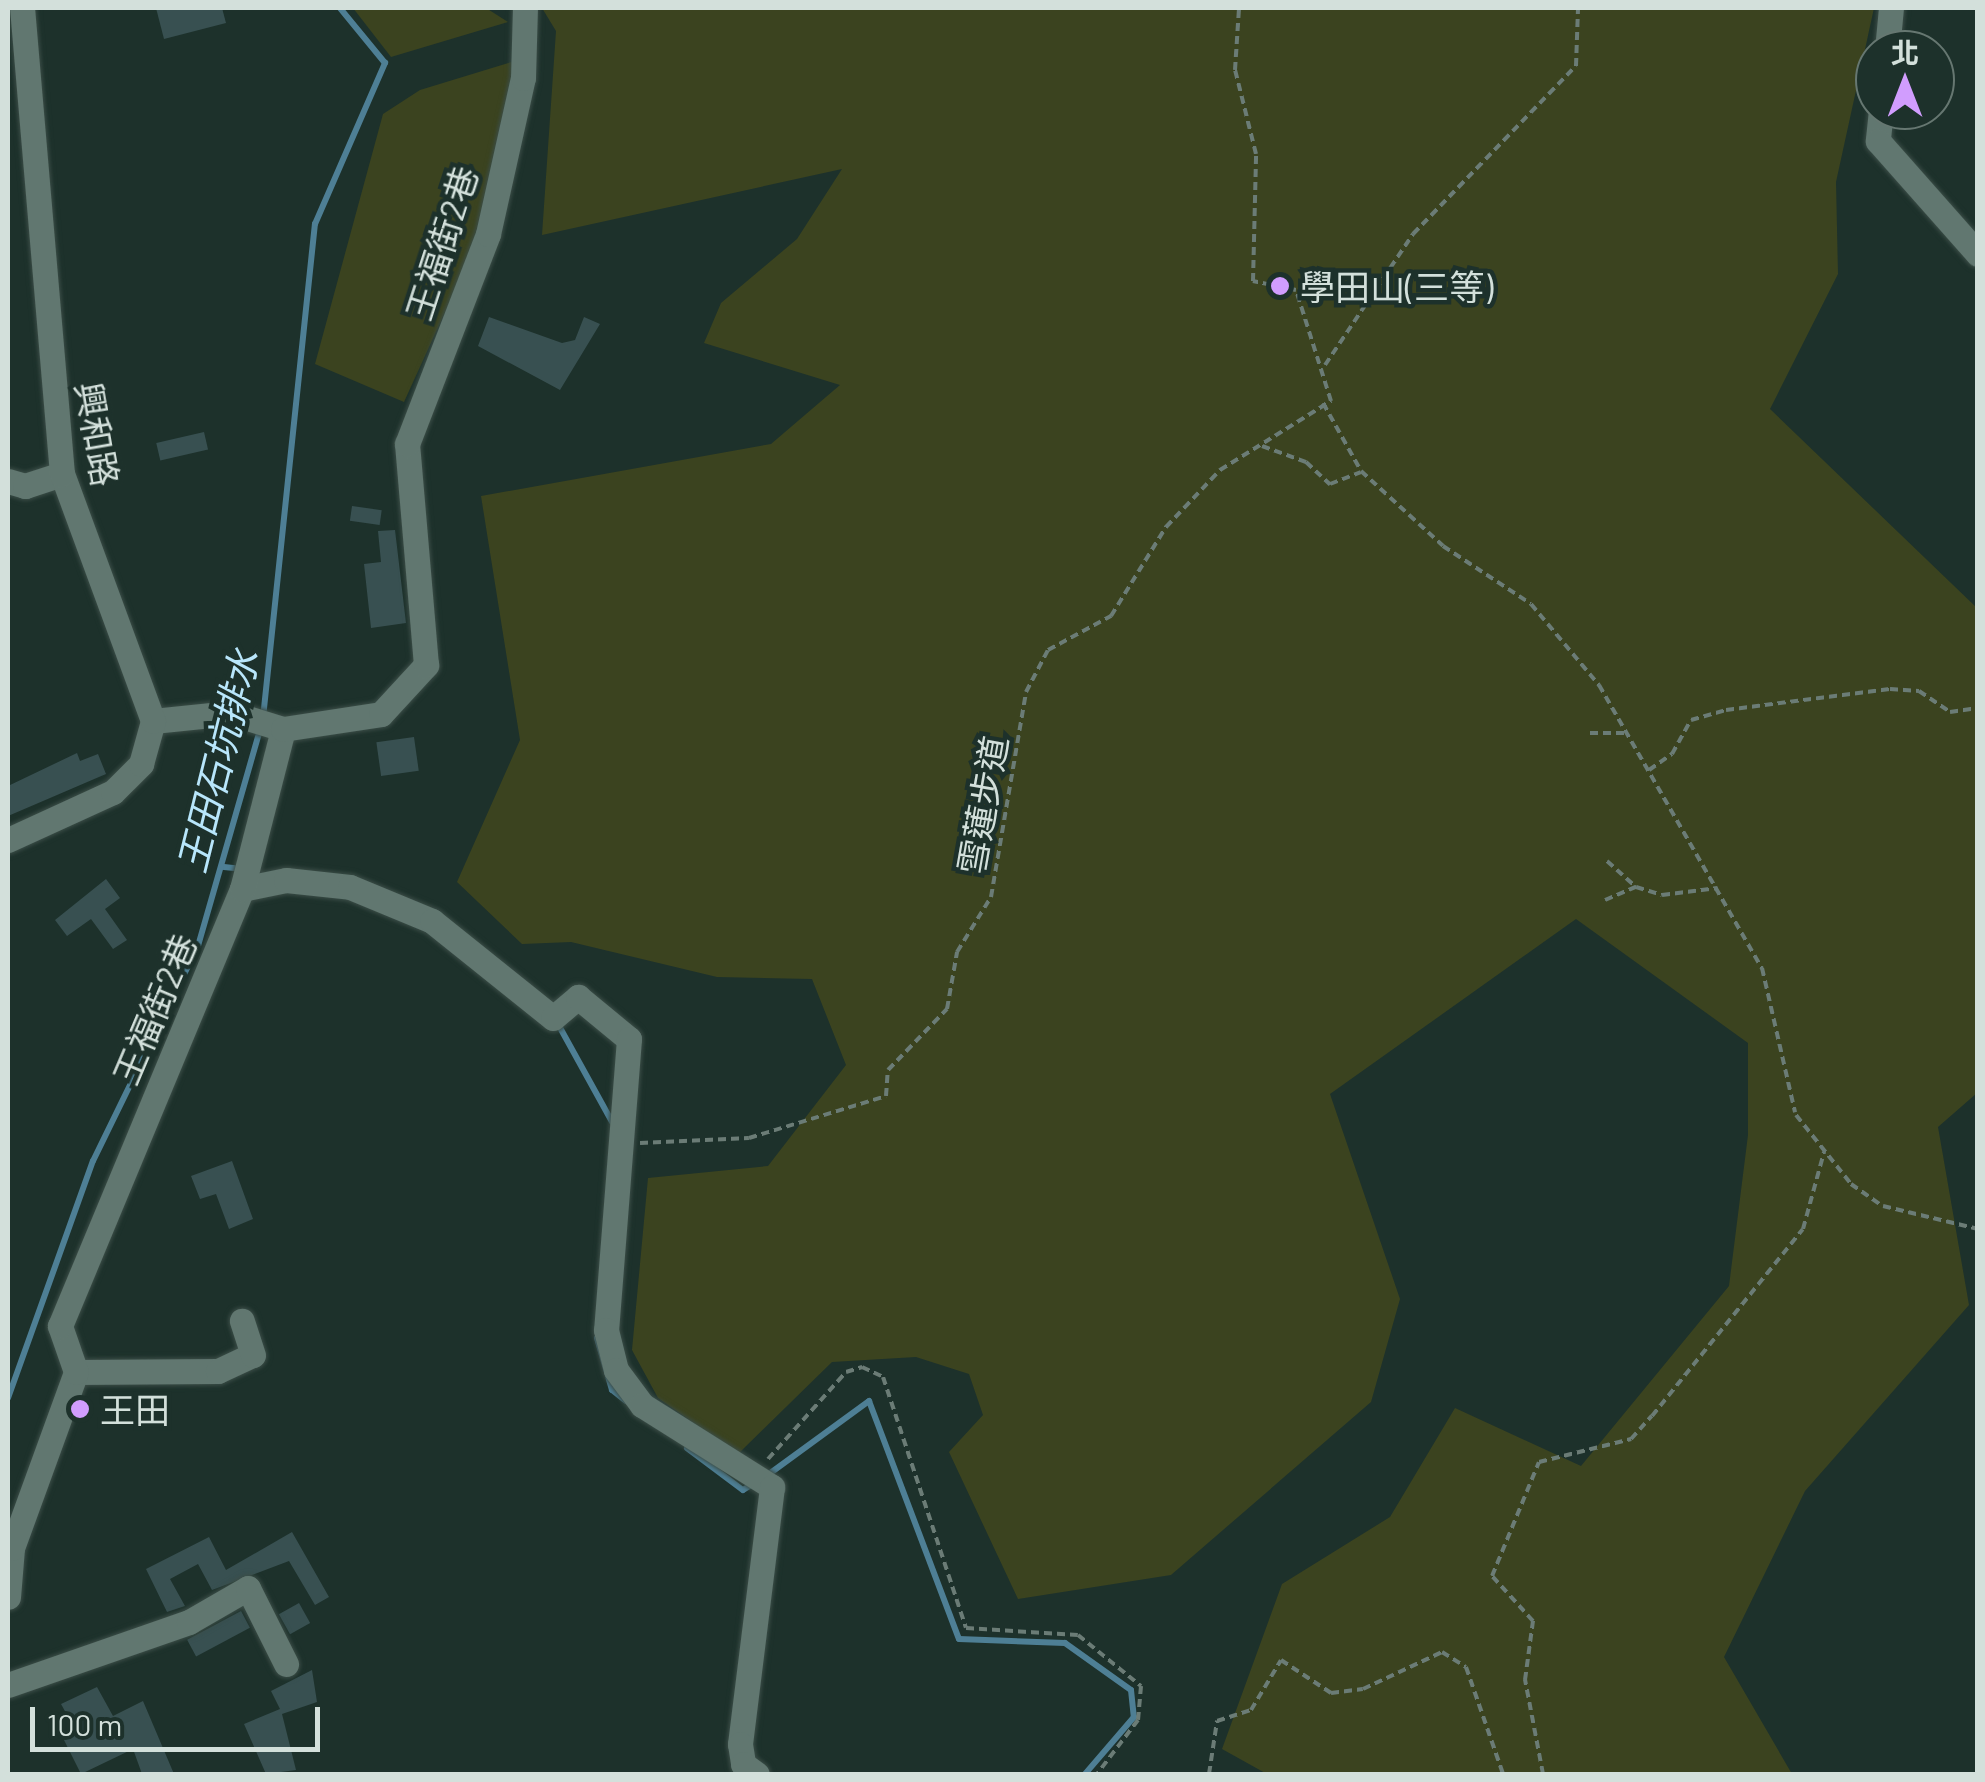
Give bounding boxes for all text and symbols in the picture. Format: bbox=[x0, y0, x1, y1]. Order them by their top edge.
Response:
north arrow bbox=[1855, 30, 1955, 130]
text: 北 bbox=[1891, 35, 1919, 69]
street label: 王福街2巷 bbox=[396, 161, 486, 325]
place label: 學田山(三等) bbox=[1300, 265, 1493, 307]
marker: 學田山(三等) bbox=[1269, 275, 1291, 297]
street label: 興和路 bbox=[68, 379, 128, 489]
water label: 王田石坑排水 bbox=[168, 645, 268, 877]
street label: 雪蓮步道 bbox=[949, 732, 1015, 878]
street label: 王福街2巷 bbox=[104, 928, 204, 1090]
place label: 王田 bbox=[100, 1388, 170, 1430]
marker: 王田 bbox=[69, 1398, 91, 1420]
scale bar bbox=[35, 1687, 325, 1749]
text: 100 m bbox=[47, 1706, 122, 1742]

